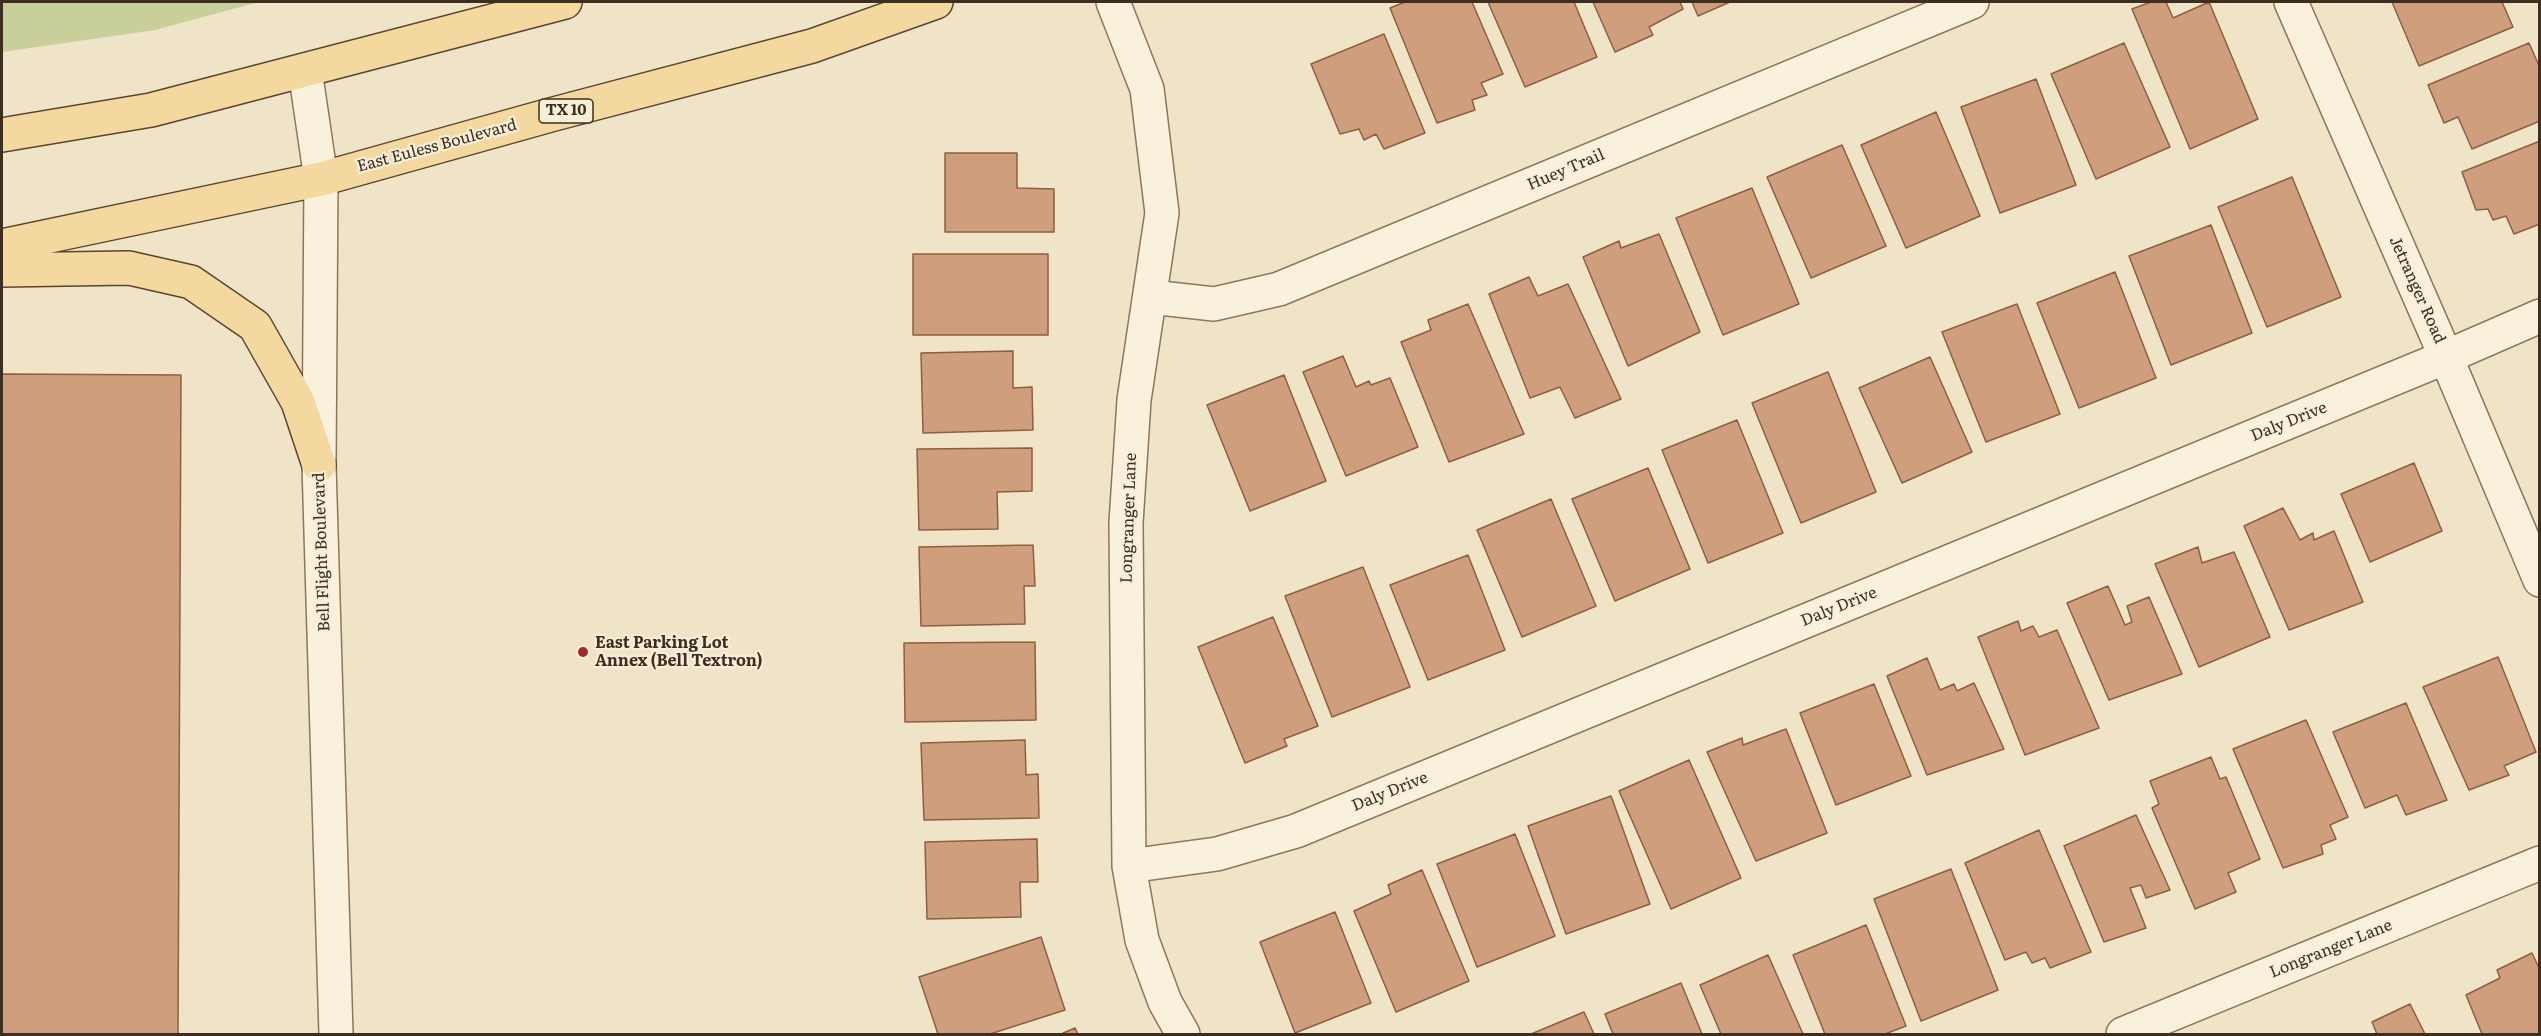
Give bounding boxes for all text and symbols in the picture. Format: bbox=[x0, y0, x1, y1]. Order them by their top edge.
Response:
road number: TX 10 bbox=[539, 99, 593, 123]
street label: East Euless Boulevard bbox=[355, 115, 519, 177]
street label: Huey Trail bbox=[1525, 145, 1607, 195]
street label: Jetranger Road bbox=[2385, 233, 2449, 347]
street label: Daly Drive bbox=[2248, 398, 2330, 446]
street label: Longranger Lane bbox=[1117, 452, 1141, 584]
street label: Bell Flight Boulevard bbox=[310, 472, 334, 632]
street label: Daly Drive bbox=[1798, 583, 1880, 631]
place label: East Parking Lot Annex (Bell Textron) bbox=[595, 633, 763, 671]
marker: East Parking Lot Annex (Bell Textron) bbox=[576, 645, 590, 659]
street label: Daly Drive bbox=[1349, 768, 1431, 816]
street label: Longranger Lane bbox=[2267, 916, 2395, 982]

